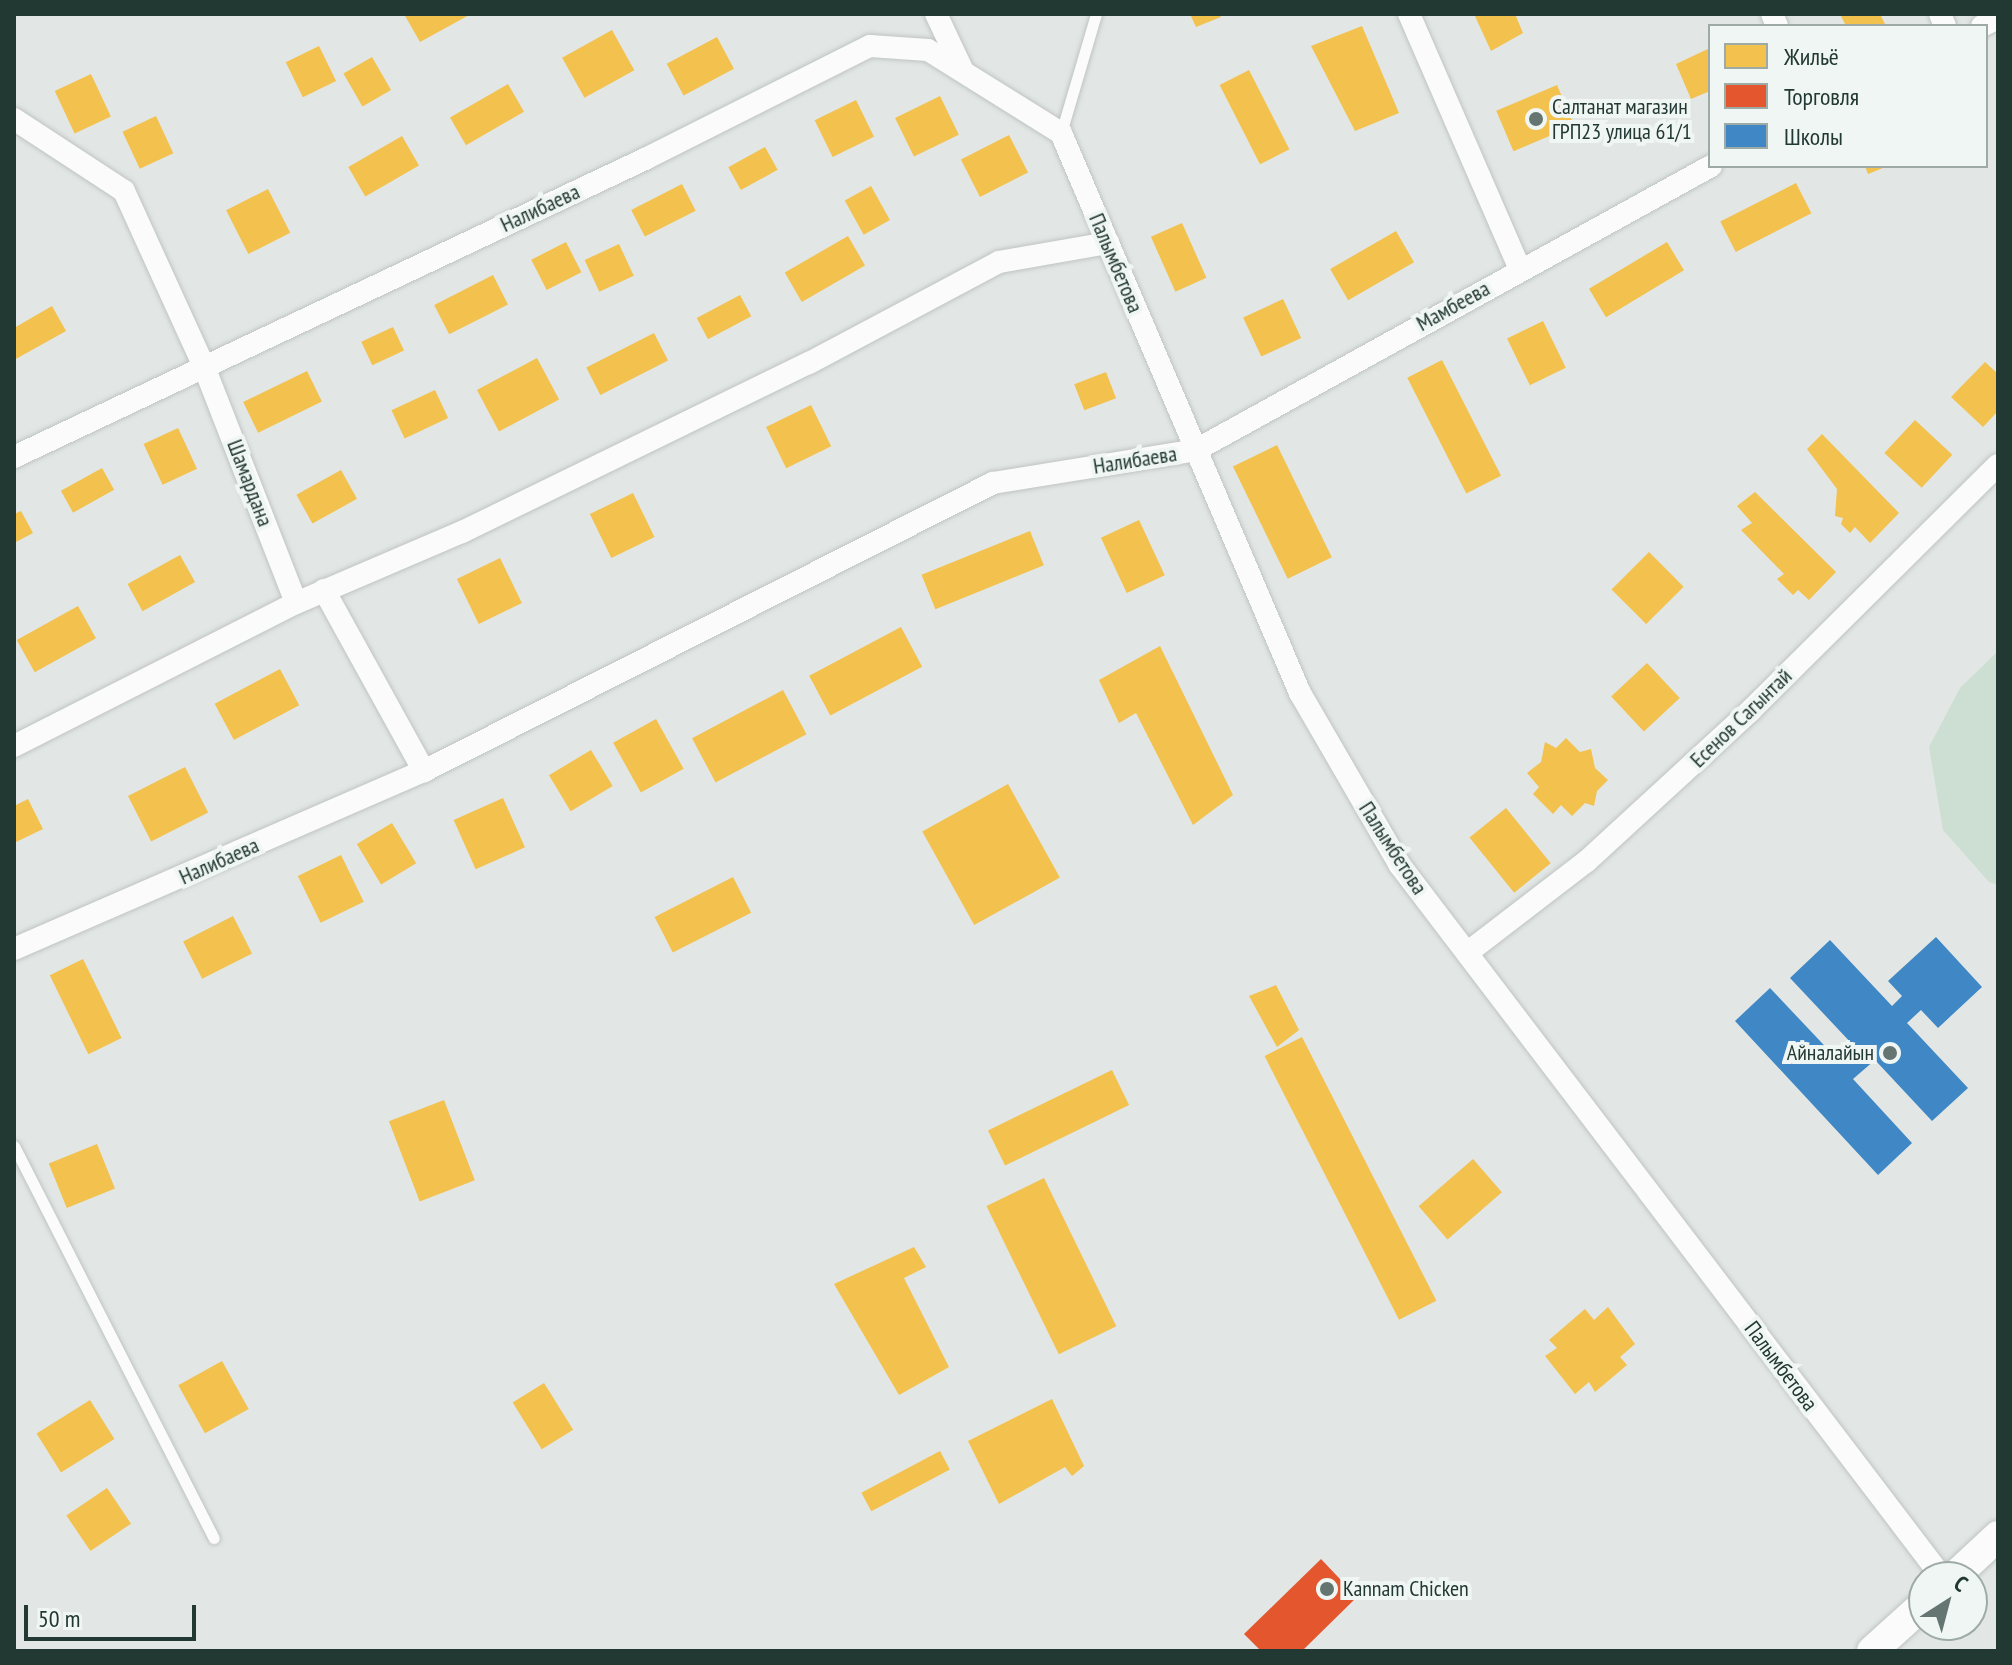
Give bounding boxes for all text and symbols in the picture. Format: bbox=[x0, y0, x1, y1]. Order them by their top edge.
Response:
legend bbox=[1708, 24, 1988, 168]
text: Жильё bbox=[1784, 41, 1839, 72]
text: Торговля bbox=[1784, 81, 1859, 112]
place label: Салтанат магазин ГРП23 улица 61/1 bbox=[1552, 93, 1692, 144]
marker: Салтанат магазин ГРП23 улица 61/1 bbox=[1527, 110, 1545, 128]
text: Школы bbox=[1784, 121, 1843, 152]
street label: Налибаева bbox=[496, 178, 584, 238]
street label: Палымбетова bbox=[1083, 209, 1149, 317]
street label: Мамбеева bbox=[1412, 275, 1494, 337]
street label: Шамардана bbox=[221, 436, 279, 530]
street label: Налибаева bbox=[1091, 440, 1179, 480]
street label: Есенов Сагынтай bbox=[1685, 663, 1797, 773]
street label: Палымбетова bbox=[1353, 797, 1433, 899]
street label: Налибаева bbox=[175, 832, 263, 890]
place label: Айналайын bbox=[1787, 1040, 1874, 1066]
marker: Айналайын bbox=[1881, 1044, 1899, 1062]
street label: Палымбетова bbox=[1739, 1316, 1823, 1416]
north arrow bbox=[1908, 1561, 1988, 1641]
text: С bbox=[1949, 1569, 1973, 1597]
place label: Kannam Chicken bbox=[1343, 1576, 1469, 1602]
marker: Kannam Chicken bbox=[1318, 1580, 1336, 1598]
scale bar bbox=[28, 1589, 200, 1639]
text: 50 m bbox=[38, 1603, 80, 1634]

